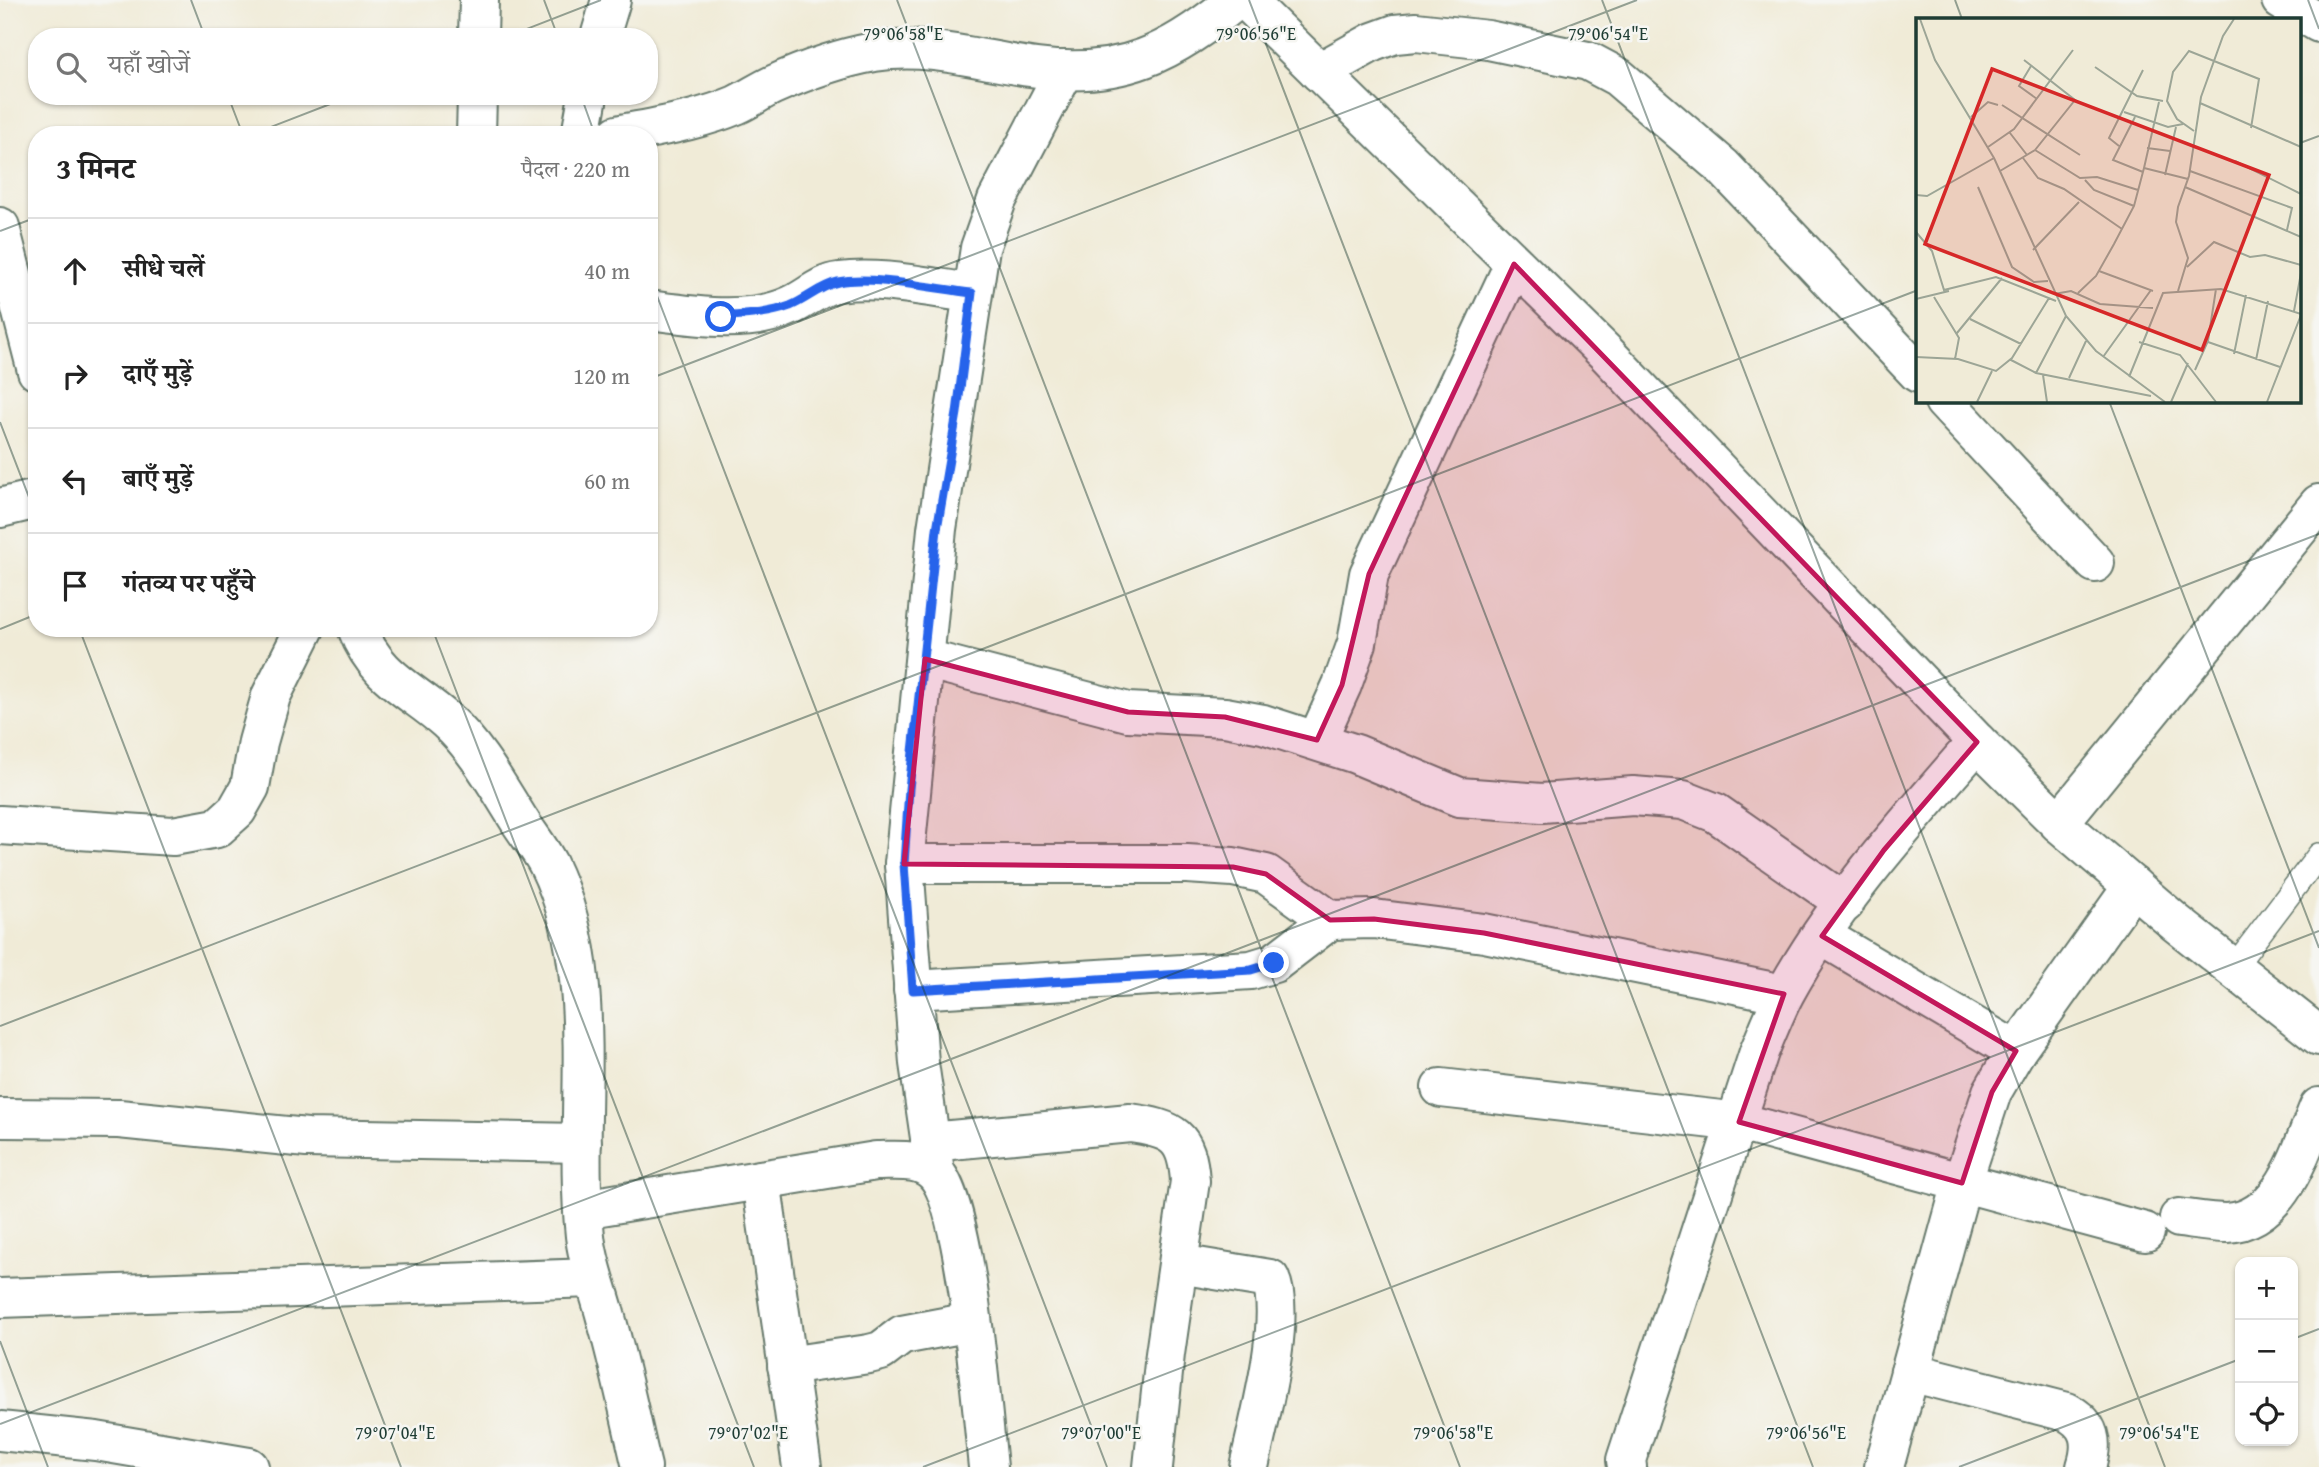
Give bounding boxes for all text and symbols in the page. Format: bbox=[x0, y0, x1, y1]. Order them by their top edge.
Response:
inset map bbox=[1916, 18, 2302, 402]
text: 79°06'58"E bbox=[863, 20, 943, 47]
text: 79°06'56"E bbox=[1216, 20, 1296, 47]
text: 79°06'54"E bbox=[1568, 20, 1648, 47]
search box bbox=[28, 28, 658, 105]
text: यहाँ खोजें bbox=[108, 44, 190, 83]
icon: search bbox=[52, 48, 90, 86]
text: 3 मिनट bbox=[56, 146, 135, 190]
text: पैदल · 220 m bbox=[521, 152, 630, 185]
text: सीधे चलें bbox=[123, 248, 204, 287]
icon: ahead bbox=[56, 252, 94, 290]
text: 40 m bbox=[584, 254, 630, 287]
route start bbox=[705, 301, 736, 332]
text: दाएँ मुड़ें bbox=[123, 353, 192, 392]
icon: right bbox=[56, 357, 94, 395]
text: 120 m bbox=[573, 359, 630, 392]
text: बाएँ मुड़ें bbox=[123, 458, 193, 497]
icon: left bbox=[56, 462, 94, 500]
text: 60 m bbox=[584, 464, 630, 497]
text: गंतव्य पर पहुँचे bbox=[123, 563, 255, 602]
icon: arrive bbox=[56, 567, 94, 605]
route end bbox=[1258, 947, 1289, 978]
map controls bbox=[2235, 1257, 2298, 1446]
button: + bbox=[2235, 1257, 2298, 1320]
button: − bbox=[2235, 1320, 2298, 1383]
button: locate bbox=[2235, 1383, 2298, 1446]
text: 79°07'04"E bbox=[355, 1419, 435, 1446]
text: 79°07'02"E bbox=[708, 1419, 788, 1446]
text: 79°07'00"E bbox=[1061, 1419, 1141, 1446]
text: 79°06'58"E bbox=[1413, 1419, 1493, 1446]
text: 79°06'56"E bbox=[1766, 1419, 1846, 1446]
text: 79°06'54"E bbox=[2119, 1419, 2199, 1446]

